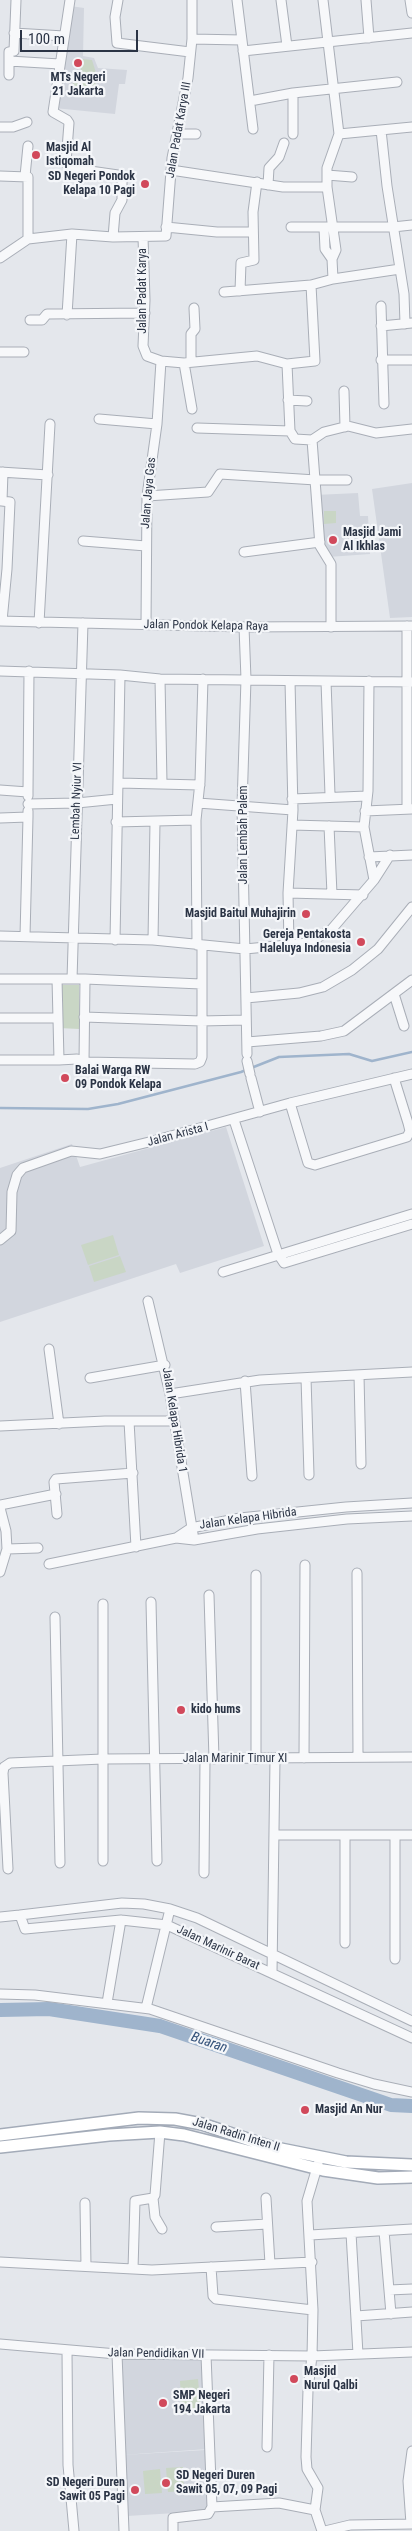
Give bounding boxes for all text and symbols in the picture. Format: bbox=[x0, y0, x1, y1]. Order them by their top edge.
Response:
scale bar bbox=[22, 20, 140, 52]
text: 100 m bbox=[28, 30, 65, 48]
marker: MTs Negeri 21 Jakarta bbox=[72, 57, 84, 69]
place label: MTs Negeri 21 Jakarta bbox=[50, 71, 106, 99]
street label: Jalan Padat Karya III bbox=[163, 81, 195, 179]
place label: Masjid Al Istiqomah bbox=[46, 141, 94, 169]
marker: Masjid Al Istiqomah bbox=[30, 149, 42, 161]
place label: SD Negeri Pondok Kelapa 10 Pagi bbox=[48, 170, 135, 198]
marker: SD Negeri Pondok Kelapa 10 Pagi bbox=[139, 178, 151, 190]
street label: Jalan Padat Karya bbox=[136, 248, 150, 334]
street label: Jalan Jaya Gas bbox=[139, 457, 159, 529]
place label: Masjid Jami Al Ikhlas bbox=[343, 526, 401, 554]
marker: Masjid Jami Al Ikhlas bbox=[327, 534, 339, 546]
street label: Jalan Pondok Kelapa Raya bbox=[143, 618, 269, 634]
street label: Lembah Nyiur VI bbox=[68, 762, 86, 840]
street label: Jalan Lembah Palem bbox=[237, 786, 251, 884]
place label: Masjid Baitul Muhajirin bbox=[185, 907, 296, 921]
marker: Masjid Baitul Muhajirin bbox=[300, 908, 312, 920]
place label: Gereja Pentakosta Haleluya Indonesia bbox=[260, 928, 351, 956]
marker: Gereja Pentakosta Haleluya Indonesia bbox=[355, 936, 367, 948]
place label: Balai Warga RW 09 Pondok Kelapa bbox=[75, 1064, 161, 1092]
marker: Balai Warga RW 09 Pondok Kelapa bbox=[59, 1072, 71, 1084]
street label: Jalan Arista I bbox=[146, 1120, 210, 1150]
street label: Jalan Kelapa Hibrida 1 bbox=[159, 1366, 189, 1474]
street label: Jalan Kelapa Hibrida bbox=[199, 1505, 297, 1533]
place label: kido hums bbox=[191, 1703, 241, 1717]
marker: kido hums bbox=[175, 1704, 187, 1716]
street label: Jalan Marinir Timur XI bbox=[183, 1752, 287, 1766]
street label: Jalan Marinir Barat bbox=[174, 1922, 262, 1974]
water label: Buaran bbox=[189, 2029, 229, 2057]
place label: Masjid An Nur bbox=[315, 2103, 383, 2117]
marker: Masjid An Nur bbox=[299, 2104, 311, 2116]
street label: Jalan Radin Inten II bbox=[191, 2115, 281, 2155]
street label: Jalan Pendidikan VII bbox=[108, 2346, 204, 2362]
place label: Masjid Nurul Qalbi bbox=[304, 2365, 358, 2393]
marker: Masjid Nurul Qalbi bbox=[288, 2373, 300, 2385]
place label: SMP Negeri 194 Jakarta bbox=[173, 2389, 230, 2417]
marker: SMP Negeri 194 Jakarta bbox=[157, 2397, 169, 2409]
place label: SD Negeri Duren Sawit 05, 07, 09 Pagi bbox=[176, 2469, 277, 2497]
place label: SD Negeri Duren Sawit 05 Pagi bbox=[46, 2476, 125, 2504]
marker: SD Negeri Duren Sawit 05, 07, 09 Pagi bbox=[160, 2477, 172, 2489]
marker: SD Negeri Duren Sawit 05 Pagi bbox=[129, 2484, 141, 2496]

